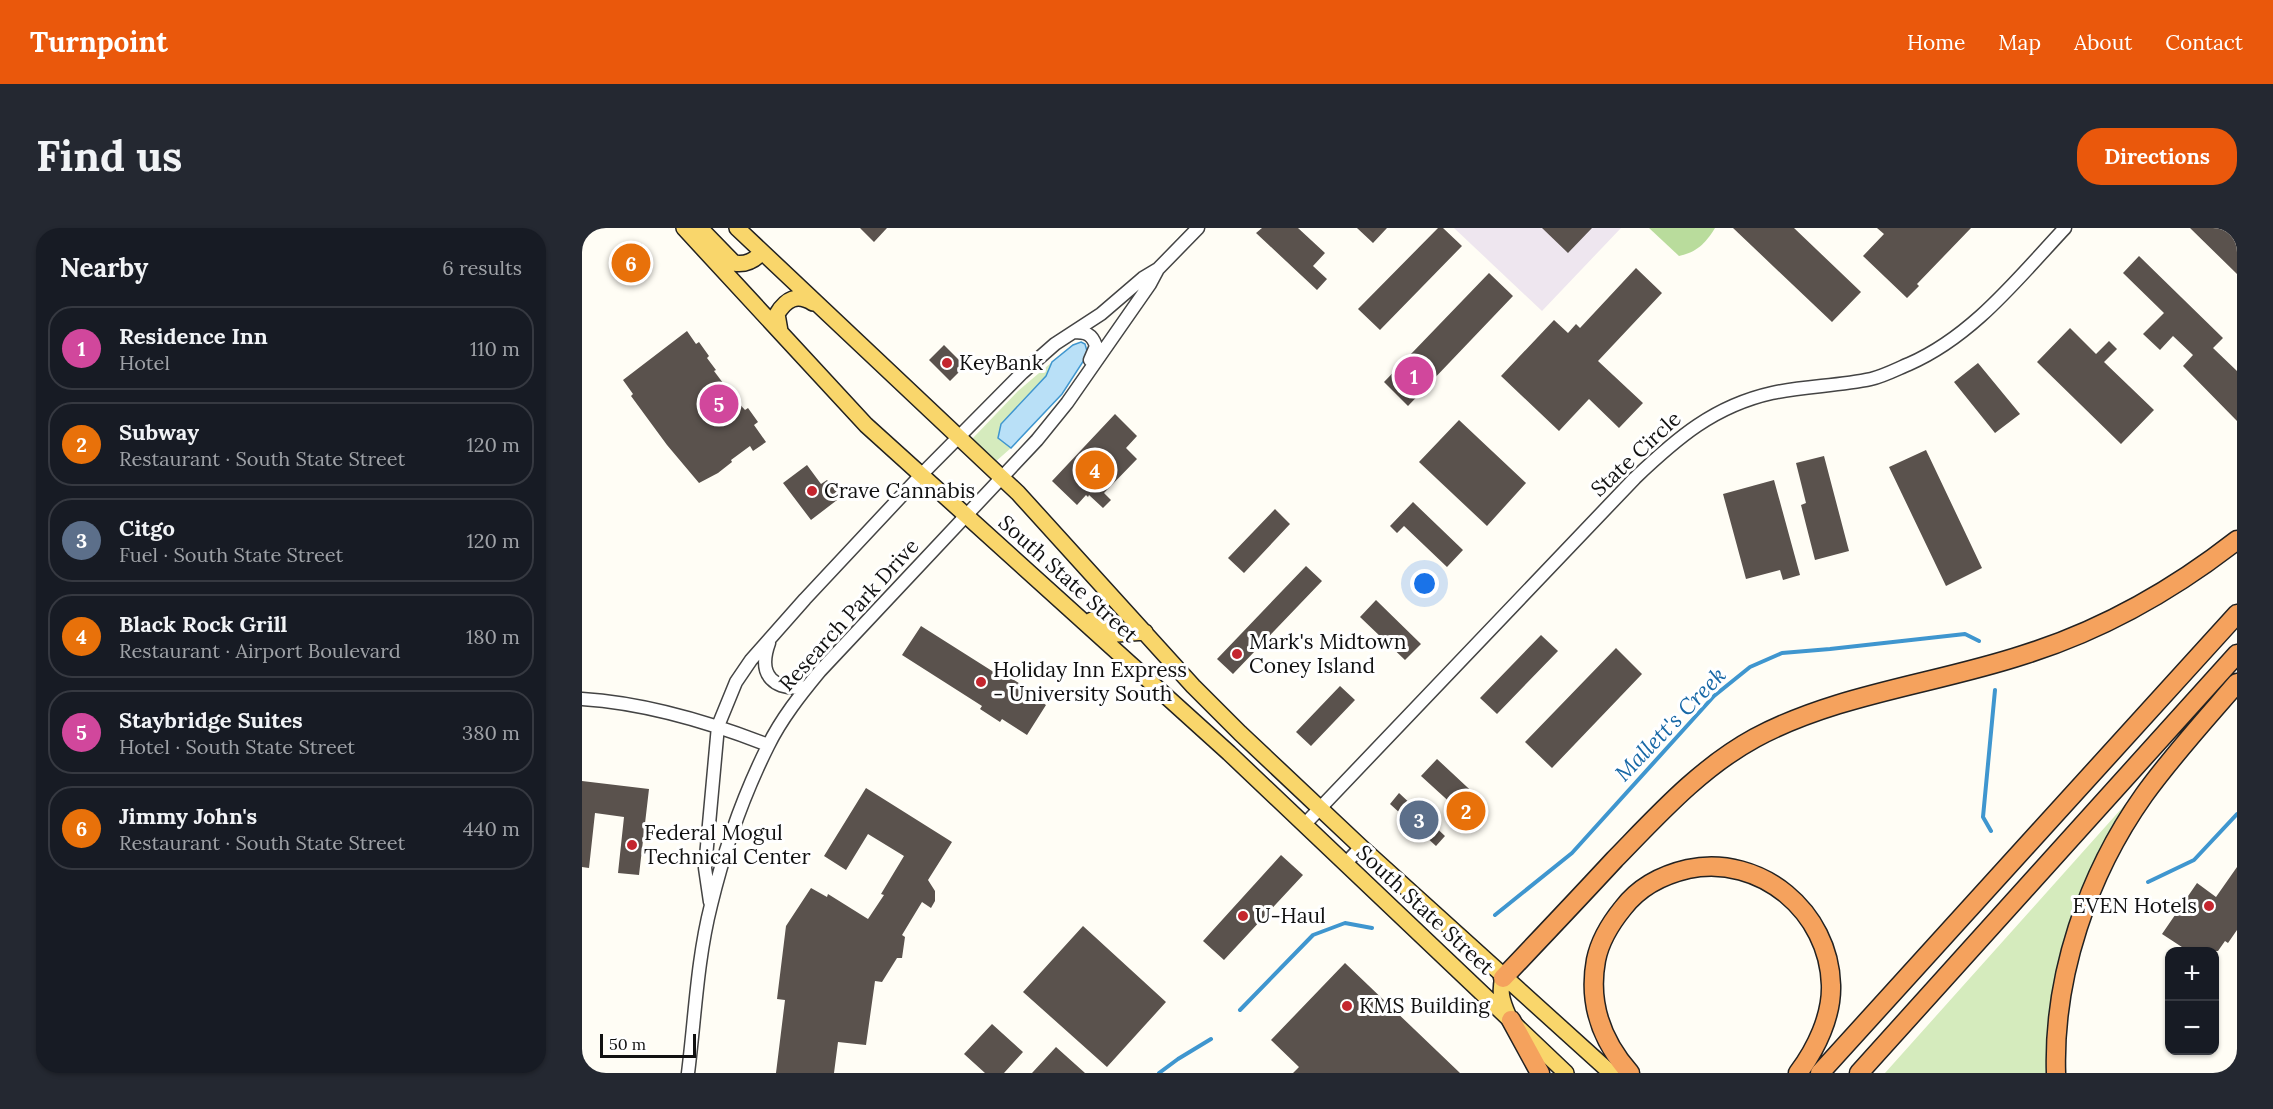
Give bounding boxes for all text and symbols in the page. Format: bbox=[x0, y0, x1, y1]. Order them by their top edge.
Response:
text: Turnpoint bbox=[30, 24, 168, 60]
text: Home bbox=[1907, 29, 1965, 56]
text: Map bbox=[1998, 29, 2041, 56]
text: About bbox=[2074, 29, 2132, 56]
text: Contact bbox=[2165, 29, 2243, 56]
button: Directions bbox=[2077, 128, 2237, 185]
text: Find us bbox=[36, 129, 182, 183]
pin: 6 bbox=[611, 240, 650, 285]
text: Nearby bbox=[60, 251, 148, 284]
text: 6 results bbox=[442, 255, 522, 280]
text: Residence Inn bbox=[119, 322, 268, 350]
text: 1 bbox=[77, 336, 86, 361]
text: 110 m bbox=[470, 336, 520, 361]
place label: KeyBank bbox=[959, 349, 1044, 376]
text: Hotel bbox=[119, 350, 170, 375]
pin: 1 bbox=[1394, 354, 1434, 398]
marker: KeyBank bbox=[940, 356, 954, 370]
pin: 5 bbox=[700, 382, 738, 426]
street label: State Circle bbox=[1585, 405, 1686, 502]
text: Subway bbox=[119, 418, 199, 446]
text: 2 bbox=[76, 432, 87, 457]
text: 120 m bbox=[466, 432, 520, 457]
text: Restaurant · South State Street bbox=[119, 446, 405, 471]
pin: 4 bbox=[1076, 448, 1114, 492]
place label: Crave Cannabis bbox=[824, 477, 975, 504]
marker: Crave Cannabis bbox=[805, 484, 819, 498]
street label: South State Street bbox=[993, 509, 1144, 649]
text: Citgo bbox=[119, 514, 175, 542]
text: 3 bbox=[76, 528, 87, 553]
text: 120 m bbox=[466, 528, 520, 553]
street label: Research Park Drive bbox=[773, 533, 924, 697]
text: Fuel · South State Street bbox=[119, 542, 343, 567]
your location bbox=[1410, 569, 1439, 598]
text: Black Rock Grill bbox=[119, 610, 287, 638]
text: 4 bbox=[76, 624, 87, 649]
text: 180 m bbox=[466, 624, 520, 649]
place label: Mark's Midtown Coney Island bbox=[1249, 628, 1407, 679]
text: Restaurant · Airport Boulevard bbox=[119, 638, 401, 663]
marker: Mark's Midtown Coney Island bbox=[1230, 647, 1244, 661]
place label: Holiday Inn Express - University South bbox=[993, 656, 1187, 707]
water label: Mallett's Creek bbox=[1609, 661, 1731, 787]
marker: Holiday Inn Express - University South bbox=[974, 675, 988, 689]
text: Staybridge Suites bbox=[119, 706, 303, 734]
text: 5 bbox=[76, 720, 87, 745]
text: 380 m bbox=[462, 720, 520, 745]
text: Hotel · South State Street bbox=[119, 734, 355, 759]
pin: 2 bbox=[1446, 788, 1486, 834]
pin: 3 bbox=[1400, 798, 1438, 842]
text: Jimmy John's bbox=[119, 802, 257, 830]
text: 6 bbox=[76, 816, 87, 841]
text: 440 m bbox=[463, 816, 520, 841]
place label: Federal Mogul Technical Center bbox=[644, 819, 811, 870]
text: Restaurant · South State Street bbox=[119, 830, 405, 855]
marker: Federal Mogul Technical Center bbox=[625, 838, 639, 852]
street label: South State Street bbox=[1351, 839, 1500, 981]
place label: EVEN Hotels bbox=[2072, 892, 2197, 919]
marker: EVEN Hotels bbox=[2202, 899, 2216, 913]
place label: U-Haul bbox=[1255, 902, 1326, 929]
marker: U-Haul bbox=[1236, 909, 1250, 923]
map controls bbox=[2165, 947, 2219, 1055]
button: + bbox=[2165, 947, 2219, 1001]
place label: KMS Building bbox=[1359, 992, 1490, 1019]
marker: KMS Building bbox=[1340, 999, 1354, 1013]
button: − bbox=[2165, 1001, 2219, 1055]
scale bar bbox=[600, 1031, 696, 1058]
text: 50 m bbox=[609, 1034, 646, 1054]

